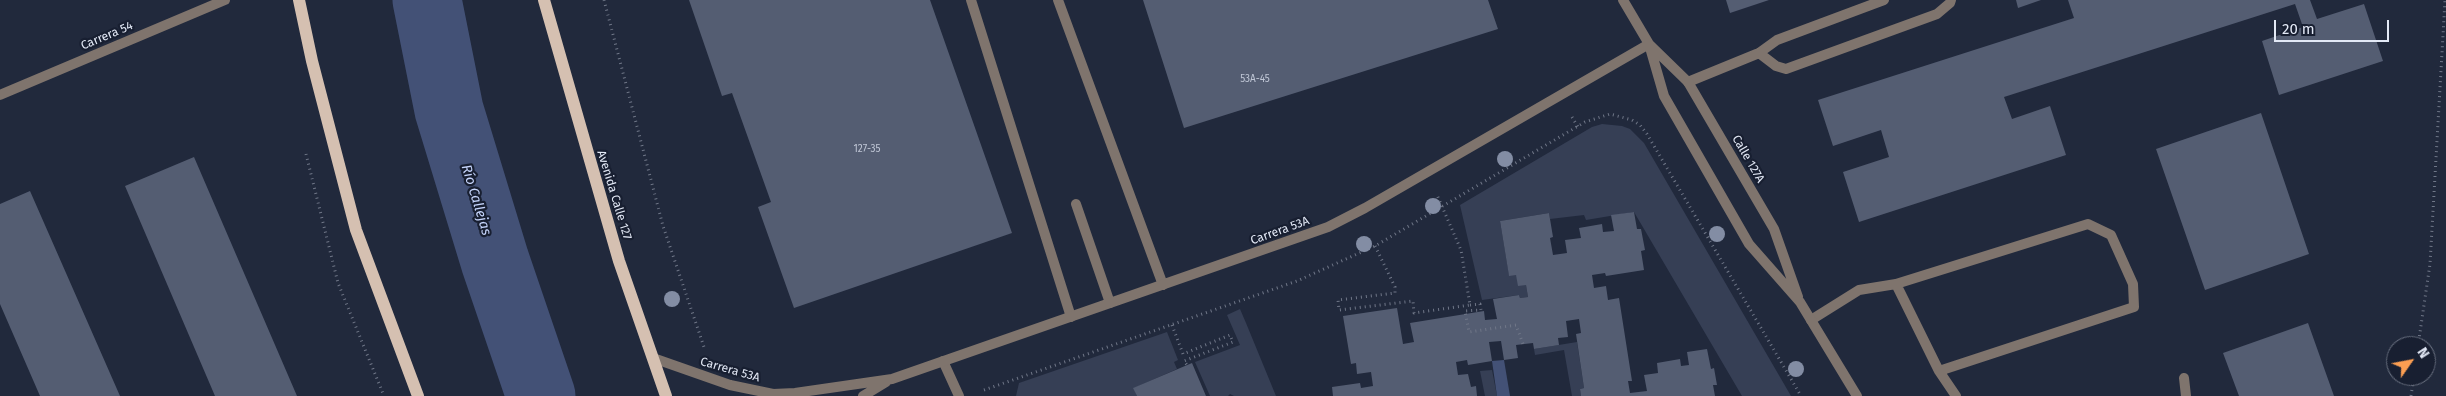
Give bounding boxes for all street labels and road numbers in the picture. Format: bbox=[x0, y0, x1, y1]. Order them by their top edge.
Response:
street label: Carrera 54 bbox=[79, 19, 135, 53]
street label: Calle 127A bbox=[1729, 133, 1767, 185]
street label: Avenida Calle 127 bbox=[594, 149, 634, 241]
street label: Carrera 53A bbox=[1249, 214, 1311, 248]
street label: Carrera 53A bbox=[699, 355, 761, 385]

